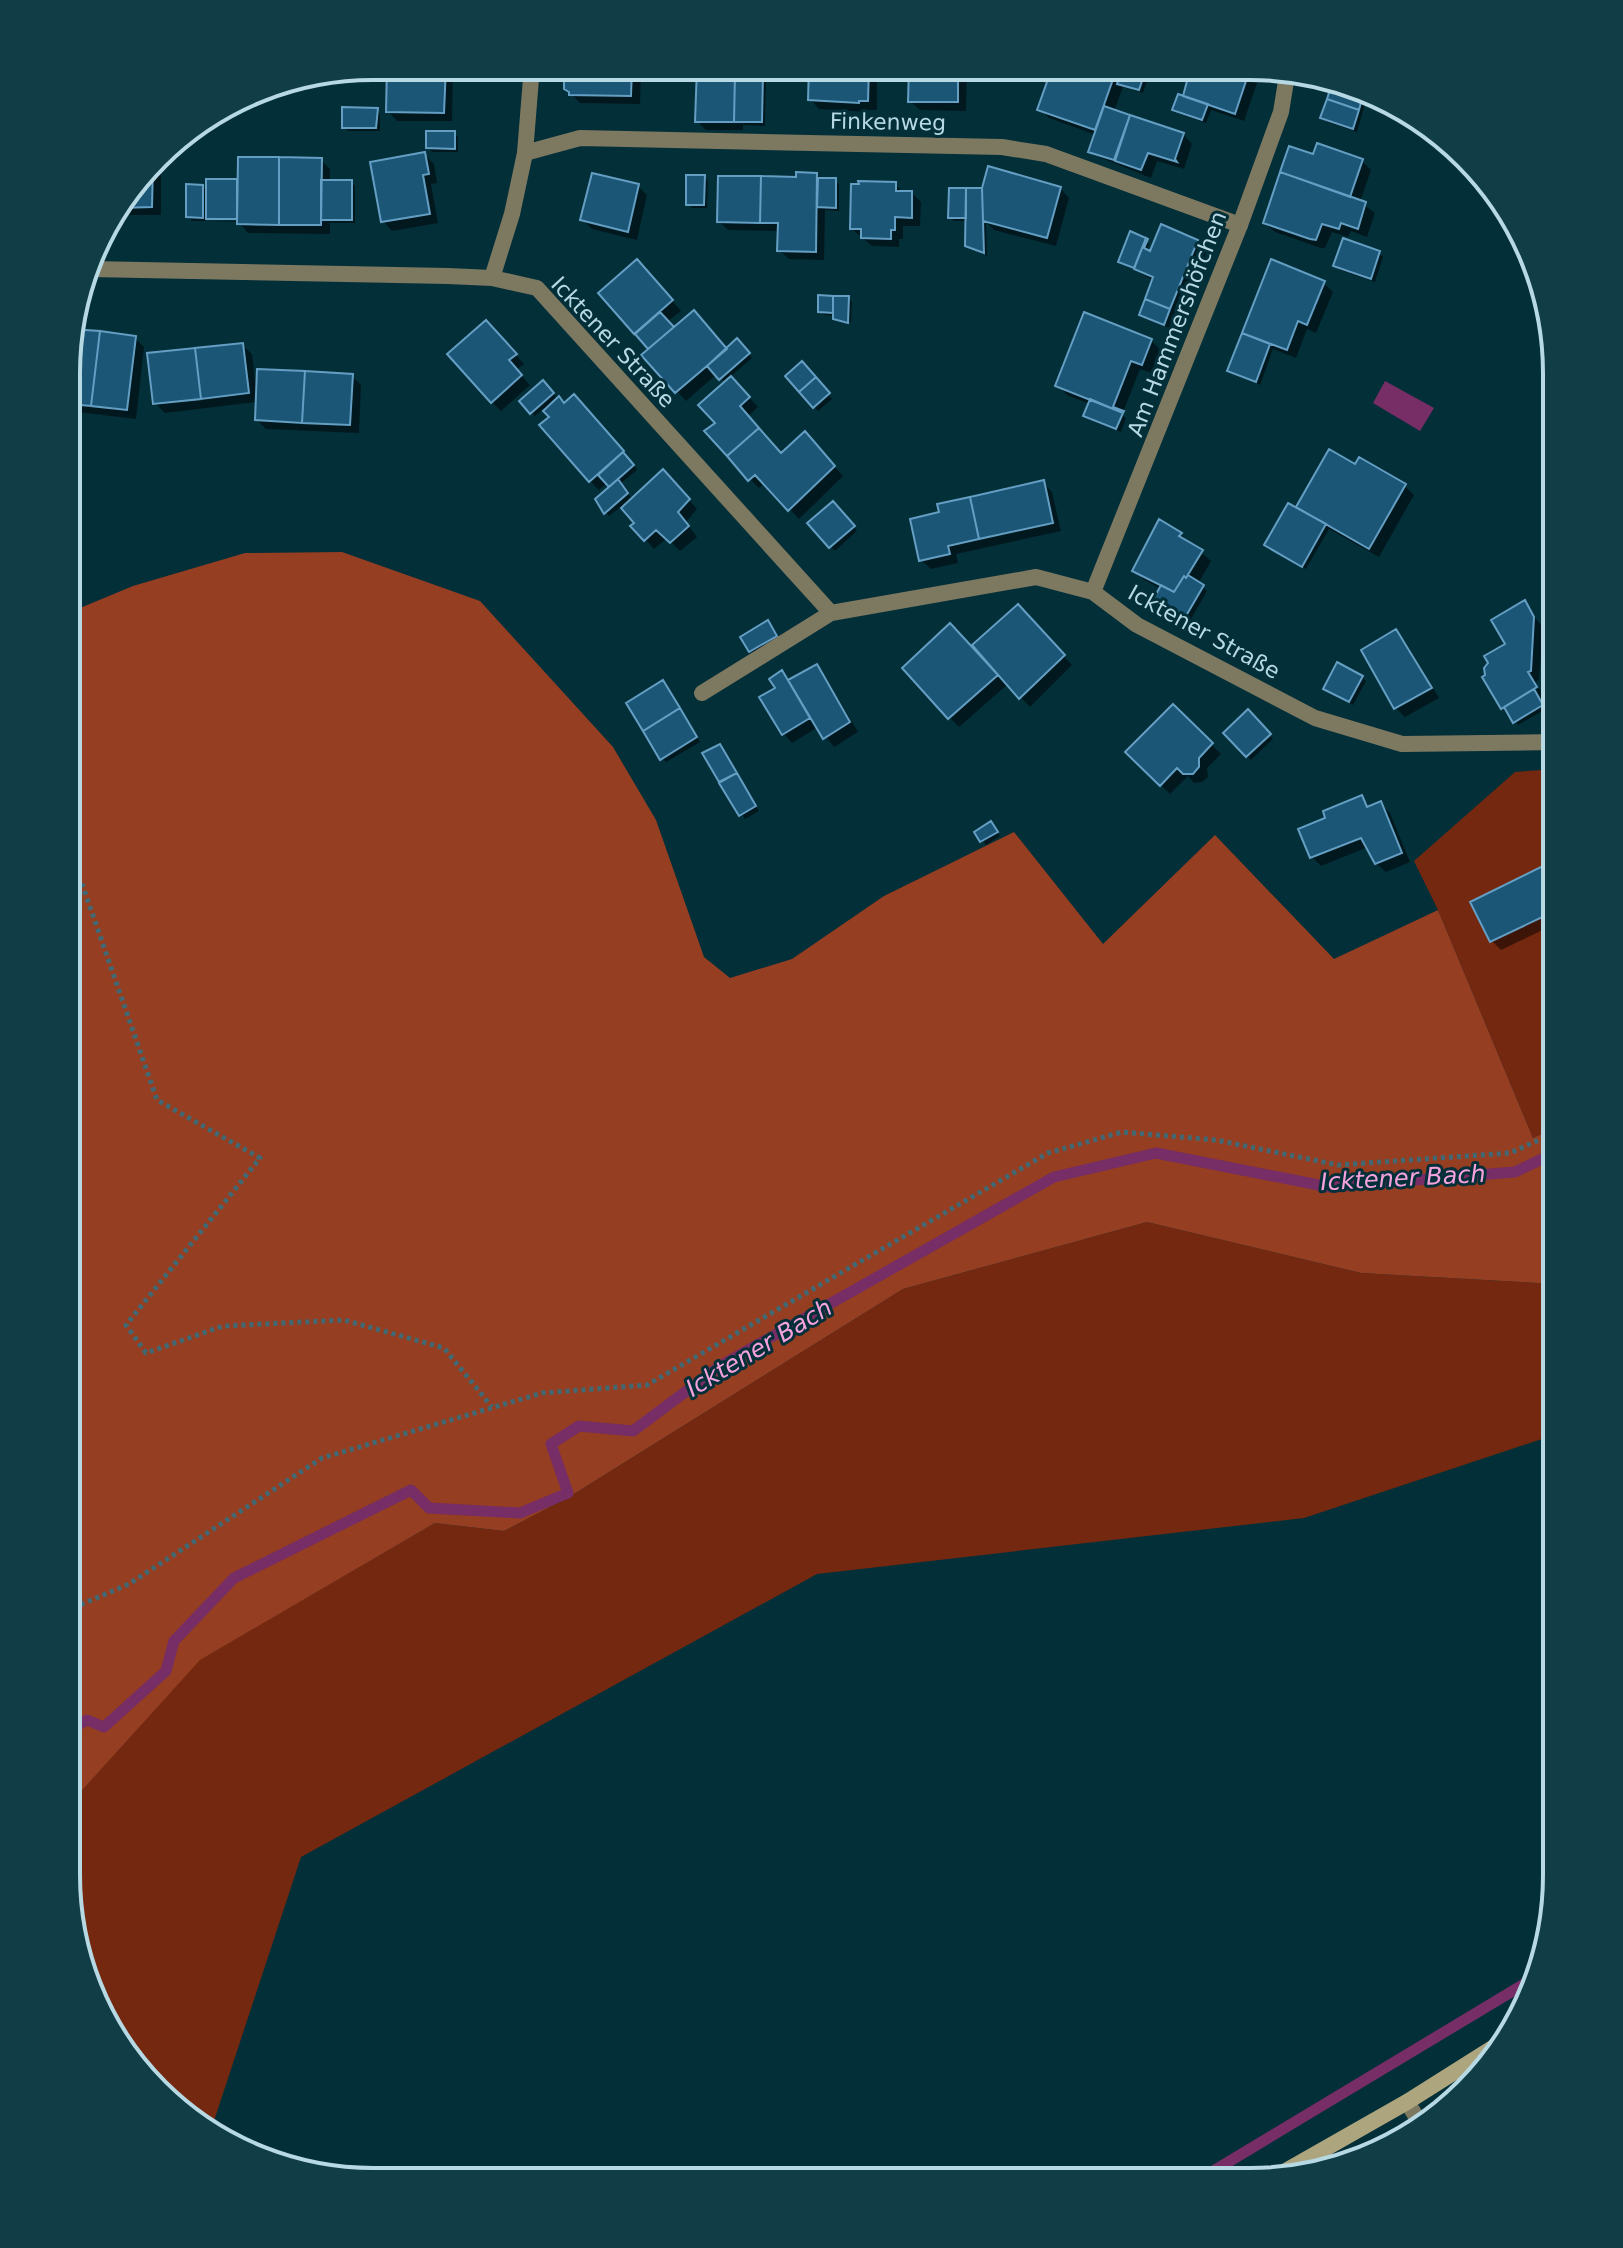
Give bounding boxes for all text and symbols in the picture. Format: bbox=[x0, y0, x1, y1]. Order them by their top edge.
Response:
street label: Finkenweg bbox=[830, 108, 946, 136]
street label: Am Hammershöfchen bbox=[1122, 208, 1232, 440]
street label: Icktener Straße bbox=[546, 271, 680, 413]
street label: Icktener Straße bbox=[1124, 580, 1284, 684]
water label: Icktener Bach bbox=[1320, 1160, 1486, 1196]
water label: Icktener Bach bbox=[681, 1293, 837, 1403]

